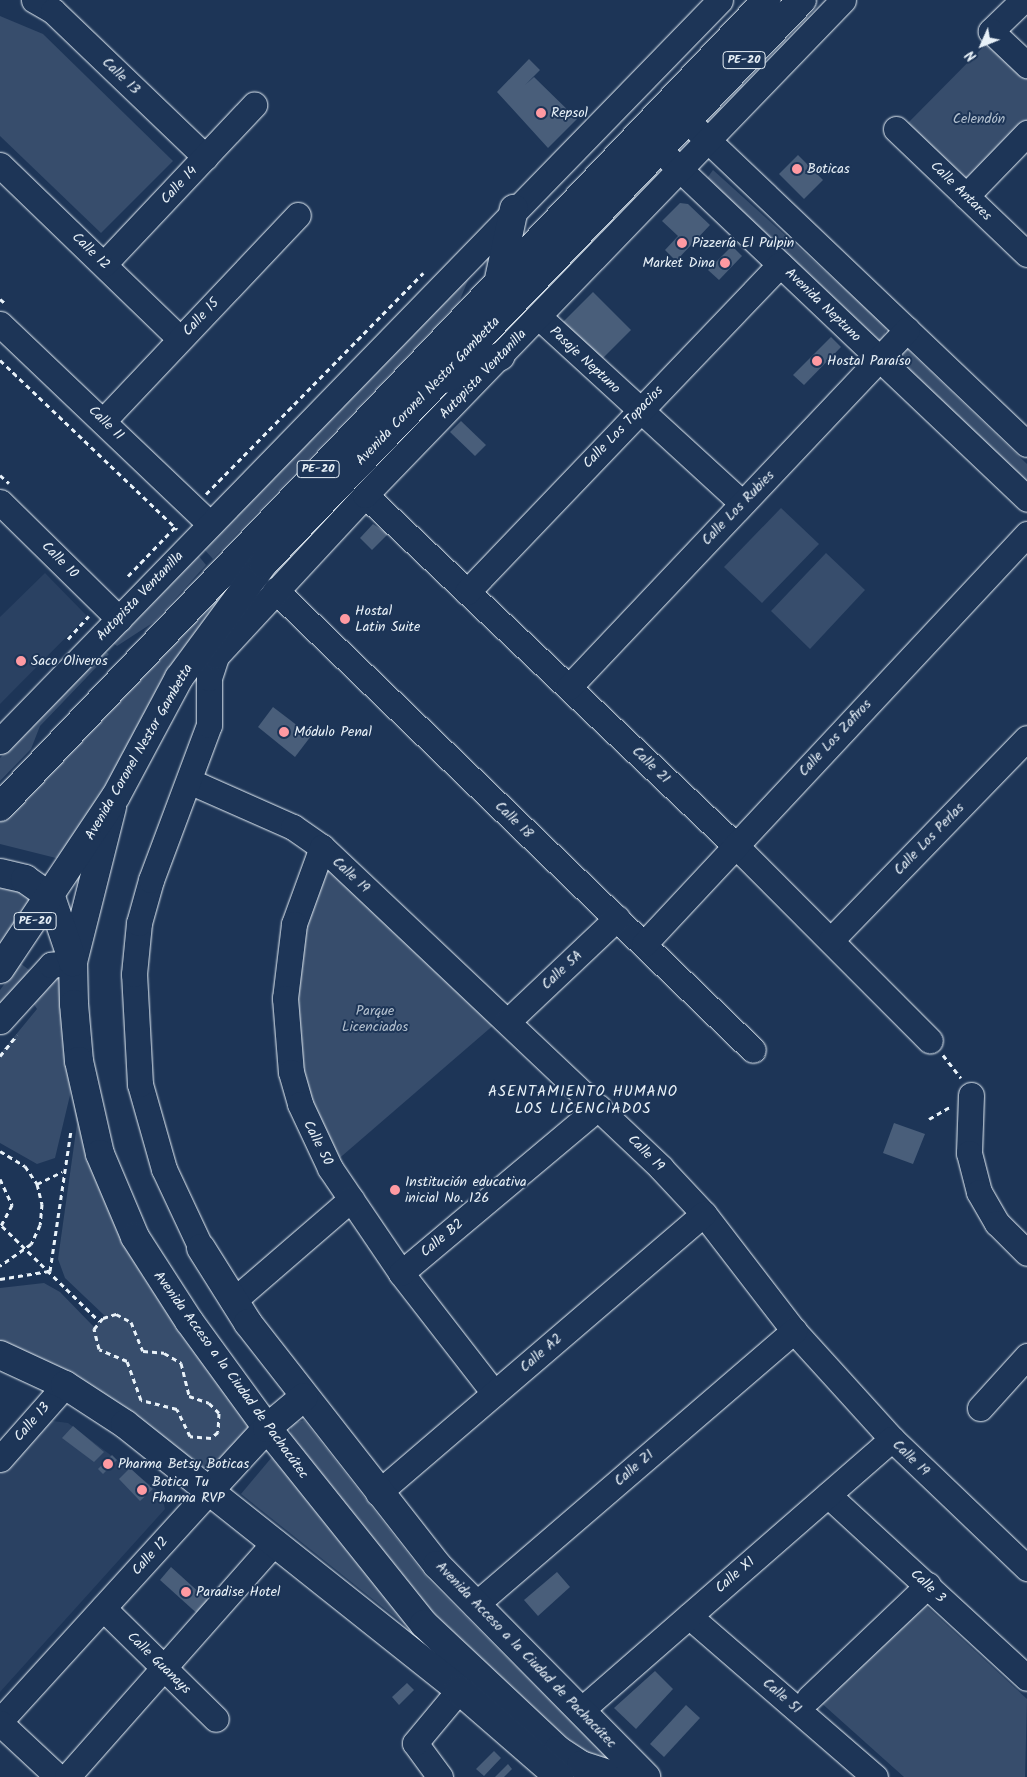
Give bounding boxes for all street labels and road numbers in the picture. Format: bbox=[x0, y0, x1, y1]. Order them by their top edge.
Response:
road number: PE-20 bbox=[722, 50, 766, 70]
street label: Calle 13 bbox=[99, 54, 143, 98]
street label: Calle Antares bbox=[927, 158, 995, 224]
street label: Calle 14 bbox=[157, 163, 201, 207]
street label: Calle 12 bbox=[69, 229, 113, 273]
street label: Avenida Neptuno bbox=[782, 265, 864, 345]
street label: Calle 15 bbox=[179, 295, 223, 339]
street label: Avenida Coronel Nestor Gambetta bbox=[352, 313, 504, 469]
street label: Pasaje Neptuno bbox=[546, 323, 624, 397]
street label: Autopista Ventanilla bbox=[436, 326, 530, 422]
street label: Calle Los Topacios bbox=[579, 382, 667, 472]
street label: Calle 11 bbox=[85, 402, 127, 444]
road number: PE-20 bbox=[296, 459, 340, 478]
street label: Calle Los Rubies bbox=[698, 467, 778, 549]
street label: Calle 10 bbox=[38, 538, 82, 582]
street label: Autopista Ventanilla bbox=[93, 548, 187, 644]
street label: Avenida Coronel Nestor Gambetta bbox=[82, 661, 196, 843]
street label: Calle Los Zafiros bbox=[795, 696, 875, 780]
street label: Calle 21 bbox=[629, 743, 673, 787]
street label: Calle 18 bbox=[491, 798, 537, 842]
street label: Calle Los Perlas bbox=[890, 799, 968, 879]
street label: Calle 19 bbox=[329, 854, 373, 896]
road number: PE-20 bbox=[12, 911, 58, 930]
street label: Calle 5A bbox=[538, 947, 586, 993]
street label: Calle 50 bbox=[300, 1118, 336, 1168]
street label: Calle 19 bbox=[624, 1131, 668, 1175]
street label: Calle B2 bbox=[417, 1215, 467, 1261]
street label: Avenida Acceso a la Ciudad de Pachacútec bbox=[150, 1268, 312, 1482]
street label: Calle A2 bbox=[516, 1330, 566, 1376]
street label: Calle 13 bbox=[11, 1399, 53, 1445]
street label: Calle 19 bbox=[889, 1436, 933, 1480]
street label: Calle Z1 bbox=[611, 1446, 657, 1490]
street label: Calle 12 bbox=[128, 1533, 172, 1579]
street label: Calle X1 bbox=[712, 1553, 758, 1597]
street label: Avenida Acceso a la Ciudad de Pachacútec bbox=[432, 1558, 620, 1752]
street label: Calle 3 bbox=[907, 1566, 949, 1606]
street label: Calle Guanays bbox=[124, 1628, 194, 1698]
street label: Calle 51 bbox=[759, 1675, 805, 1717]

